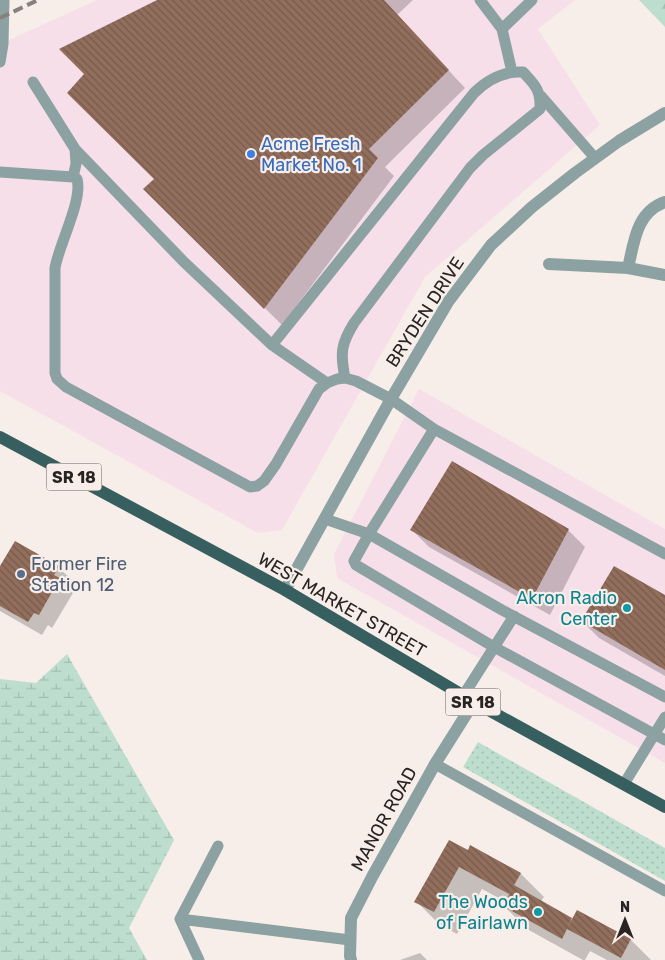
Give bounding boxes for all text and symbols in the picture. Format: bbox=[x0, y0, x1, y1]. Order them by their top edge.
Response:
place label: Acme Fresh Market No. 1 bbox=[261, 133, 362, 176]
marker: Acme Fresh Market No. 1 bbox=[245, 148, 257, 160]
street label: BRYDEN DRIVE bbox=[381, 253, 469, 371]
road number: SR 18 bbox=[46, 464, 102, 491]
street label: WEST MARKET STREET bbox=[254, 548, 430, 662]
place label: Former Fire Station 12 bbox=[31, 553, 127, 596]
marker: Former Fire Station 12 bbox=[15, 568, 27, 580]
place label: Akron Radio Center bbox=[516, 587, 617, 630]
marker: Akron Radio Center bbox=[621, 602, 633, 614]
road number: SR 18 bbox=[446, 689, 500, 716]
street label: MANOR ROAD bbox=[346, 763, 422, 875]
place label: The Woods of Fairlawn bbox=[436, 891, 528, 934]
north arrow bbox=[600, 895, 650, 945]
text: N bbox=[620, 899, 630, 916]
marker: The Woods of Fairlawn bbox=[532, 906, 544, 918]

